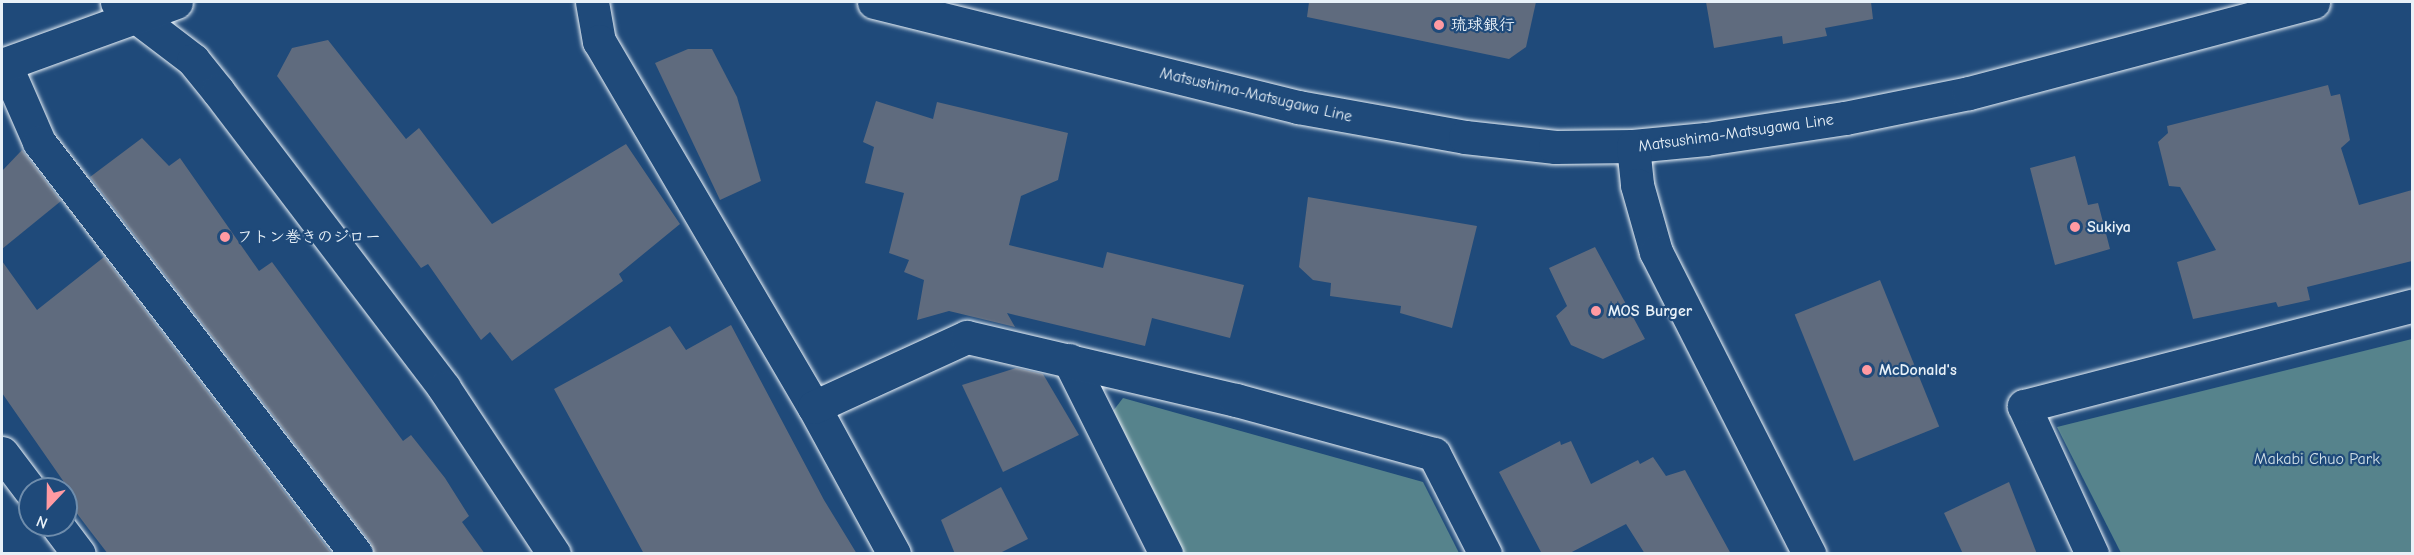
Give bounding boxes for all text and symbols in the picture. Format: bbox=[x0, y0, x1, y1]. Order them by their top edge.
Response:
place label: 琉球銀行 bbox=[1451, 15, 1515, 35]
marker: 琉球銀行 bbox=[1432, 18, 1446, 32]
street label: Matsushima-Matsugawa Line bbox=[1158, 63, 1354, 127]
street label: Matsushima-Matsugawa Line bbox=[1637, 110, 1835, 156]
place label: Sukiya bbox=[2087, 217, 2131, 237]
marker: Sukiya bbox=[2068, 220, 2082, 234]
place label: フトン巻きのジロー bbox=[237, 227, 381, 247]
marker: フトン巻きのジロー bbox=[218, 230, 232, 244]
place label: MOS Burger bbox=[1608, 301, 1692, 321]
marker: MOS Burger bbox=[1589, 304, 1603, 318]
place label: McDonald's bbox=[1879, 360, 1957, 380]
marker: McDonald's bbox=[1860, 363, 1874, 377]
park label: Makabi Chuo Park bbox=[2254, 449, 2380, 469]
north arrow bbox=[18, 477, 78, 537]
text: N bbox=[34, 512, 50, 532]

